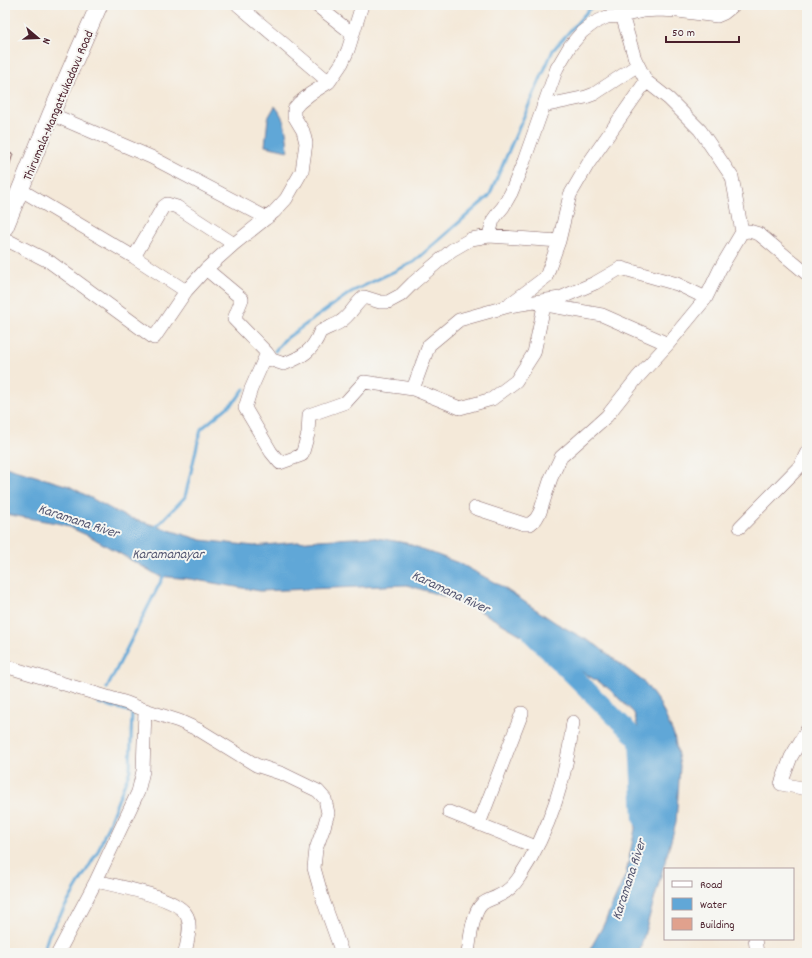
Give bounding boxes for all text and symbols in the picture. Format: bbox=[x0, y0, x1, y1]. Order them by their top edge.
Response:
north arrow bbox=[18, 18, 58, 58]
scale bar bbox=[666, 18, 739, 44]
text: 50 m bbox=[672, 25, 695, 42]
street label: Thirumala-Mangattukadavu Road bbox=[19, 28, 100, 184]
text: N bbox=[37, 35, 54, 46]
water label: Karamana River bbox=[35, 499, 123, 545]
water label: Karamanayar bbox=[132, 545, 206, 565]
water label: Karamana River bbox=[408, 566, 494, 620]
water label: Karamana River bbox=[607, 835, 653, 923]
legend bbox=[664, 868, 794, 940]
text: Road bbox=[700, 877, 722, 894]
text: Water bbox=[700, 897, 727, 914]
text: Building bbox=[700, 917, 735, 934]

